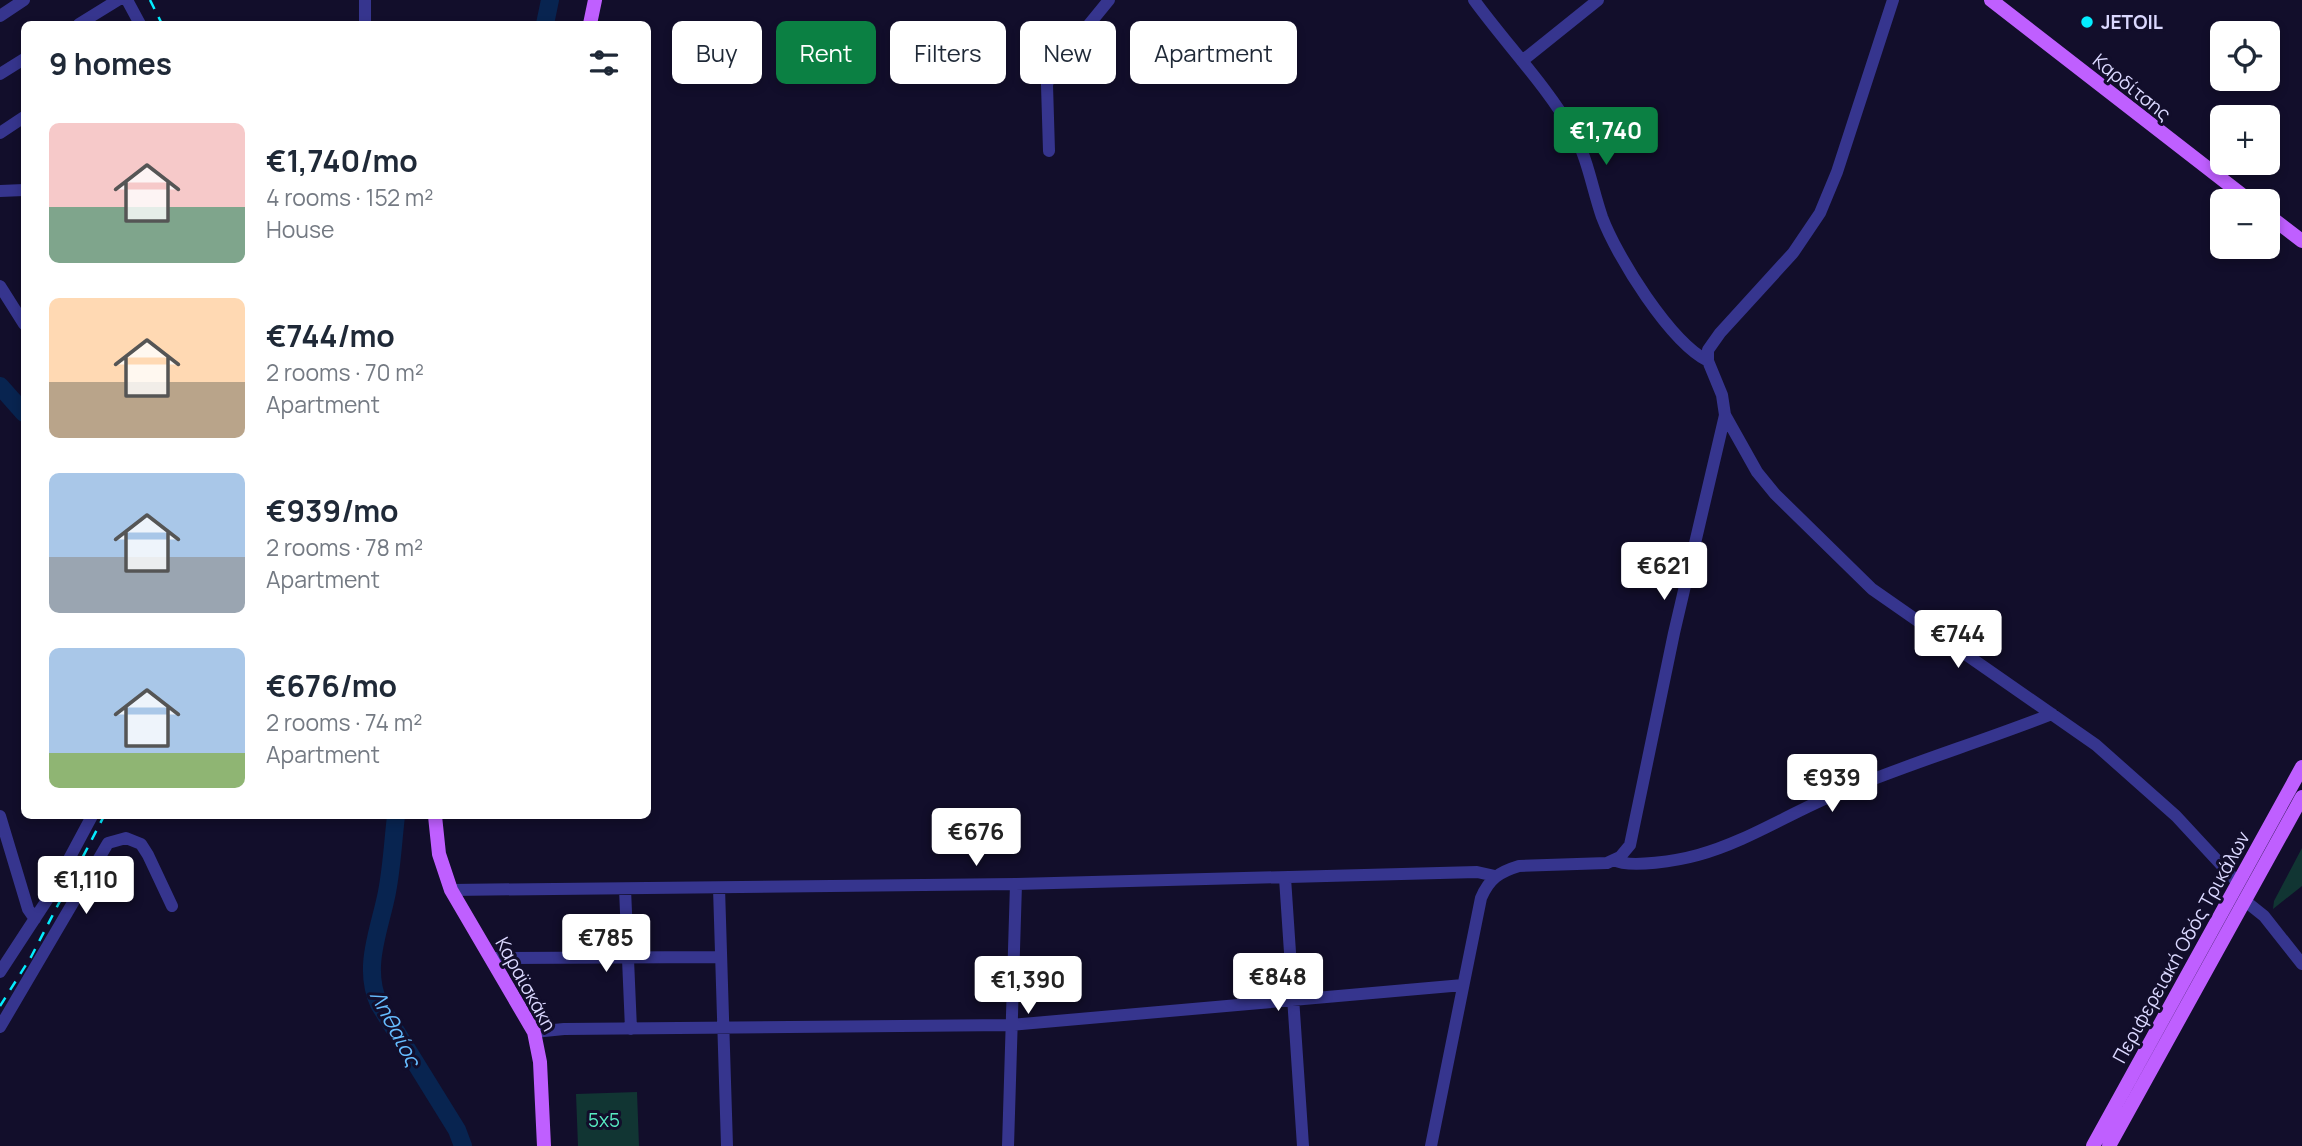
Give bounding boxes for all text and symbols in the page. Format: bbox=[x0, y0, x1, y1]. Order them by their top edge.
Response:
place label: JETOIL bbox=[2101, 9, 2163, 35]
marker: JETOIL bbox=[2079, 14, 2095, 30]
chip: Buy bbox=[672, 21, 762, 84]
chip: Rent bbox=[776, 21, 876, 84]
chip: Filters bbox=[890, 21, 1006, 84]
chip: New bbox=[1020, 21, 1116, 84]
chip: Apartment bbox=[1130, 21, 1297, 84]
map controls bbox=[2210, 21, 2280, 259]
button: locate bbox=[2210, 21, 2280, 91]
text: 9 homes bbox=[49, 43, 172, 84]
icon: filters bbox=[585, 44, 623, 82]
street label: Καρδίτσης bbox=[2088, 48, 2176, 126]
button: + bbox=[2210, 105, 2280, 175]
pin: €1,740 bbox=[1549, 108, 1663, 167]
text: €1,740 bbox=[1570, 114, 1642, 146]
text: €1,740/mo bbox=[266, 140, 418, 181]
icon: home bbox=[105, 151, 189, 235]
text: 4 rooms · 152 m² bbox=[266, 181, 433, 213]
button: − bbox=[2210, 189, 2280, 259]
text: House bbox=[266, 213, 335, 245]
text: €744/mo bbox=[266, 315, 395, 356]
icon: home bbox=[105, 326, 189, 410]
text: 2 rooms · 70 m² bbox=[266, 356, 424, 388]
text: Apartment bbox=[266, 388, 380, 420]
text: €939/mo bbox=[266, 490, 399, 531]
icon: home bbox=[105, 501, 189, 585]
text: 2 rooms · 78 m² bbox=[266, 531, 423, 563]
pin: €621 bbox=[1623, 542, 1705, 602]
text: €621 bbox=[1637, 549, 1691, 581]
text: Apartment bbox=[266, 563, 380, 595]
pin: €744 bbox=[1917, 610, 1999, 670]
text: €744 bbox=[1931, 617, 1985, 649]
text: €676/mo bbox=[266, 665, 397, 706]
icon: home bbox=[105, 676, 189, 760]
text: 2 rooms · 74 m² bbox=[266, 706, 422, 738]
text: Apartment bbox=[266, 738, 380, 770]
pin: €939 bbox=[1791, 754, 1873, 814]
text: €939 bbox=[1803, 761, 1861, 793]
pin: €676 bbox=[935, 808, 1017, 868]
text: €676 bbox=[948, 815, 1004, 847]
street label: Περιφερειακή Οδός Τρικάλων bbox=[2106, 826, 2256, 1068]
pin: €1,110 bbox=[29, 856, 143, 916]
text: €1,110 bbox=[54, 863, 118, 895]
pin: €785 bbox=[565, 914, 647, 974]
text: €785 bbox=[578, 921, 634, 953]
street label: Καραϊσκάκη bbox=[489, 932, 563, 1036]
pin: €848 bbox=[1237, 954, 1319, 1013]
pin: €1,390 bbox=[971, 956, 1085, 1016]
text: €848 bbox=[1249, 960, 1307, 992]
text: €1,390 bbox=[991, 963, 1065, 995]
water label: Ληθαίος bbox=[364, 985, 429, 1073]
park label: 5x5 bbox=[588, 1107, 620, 1133]

